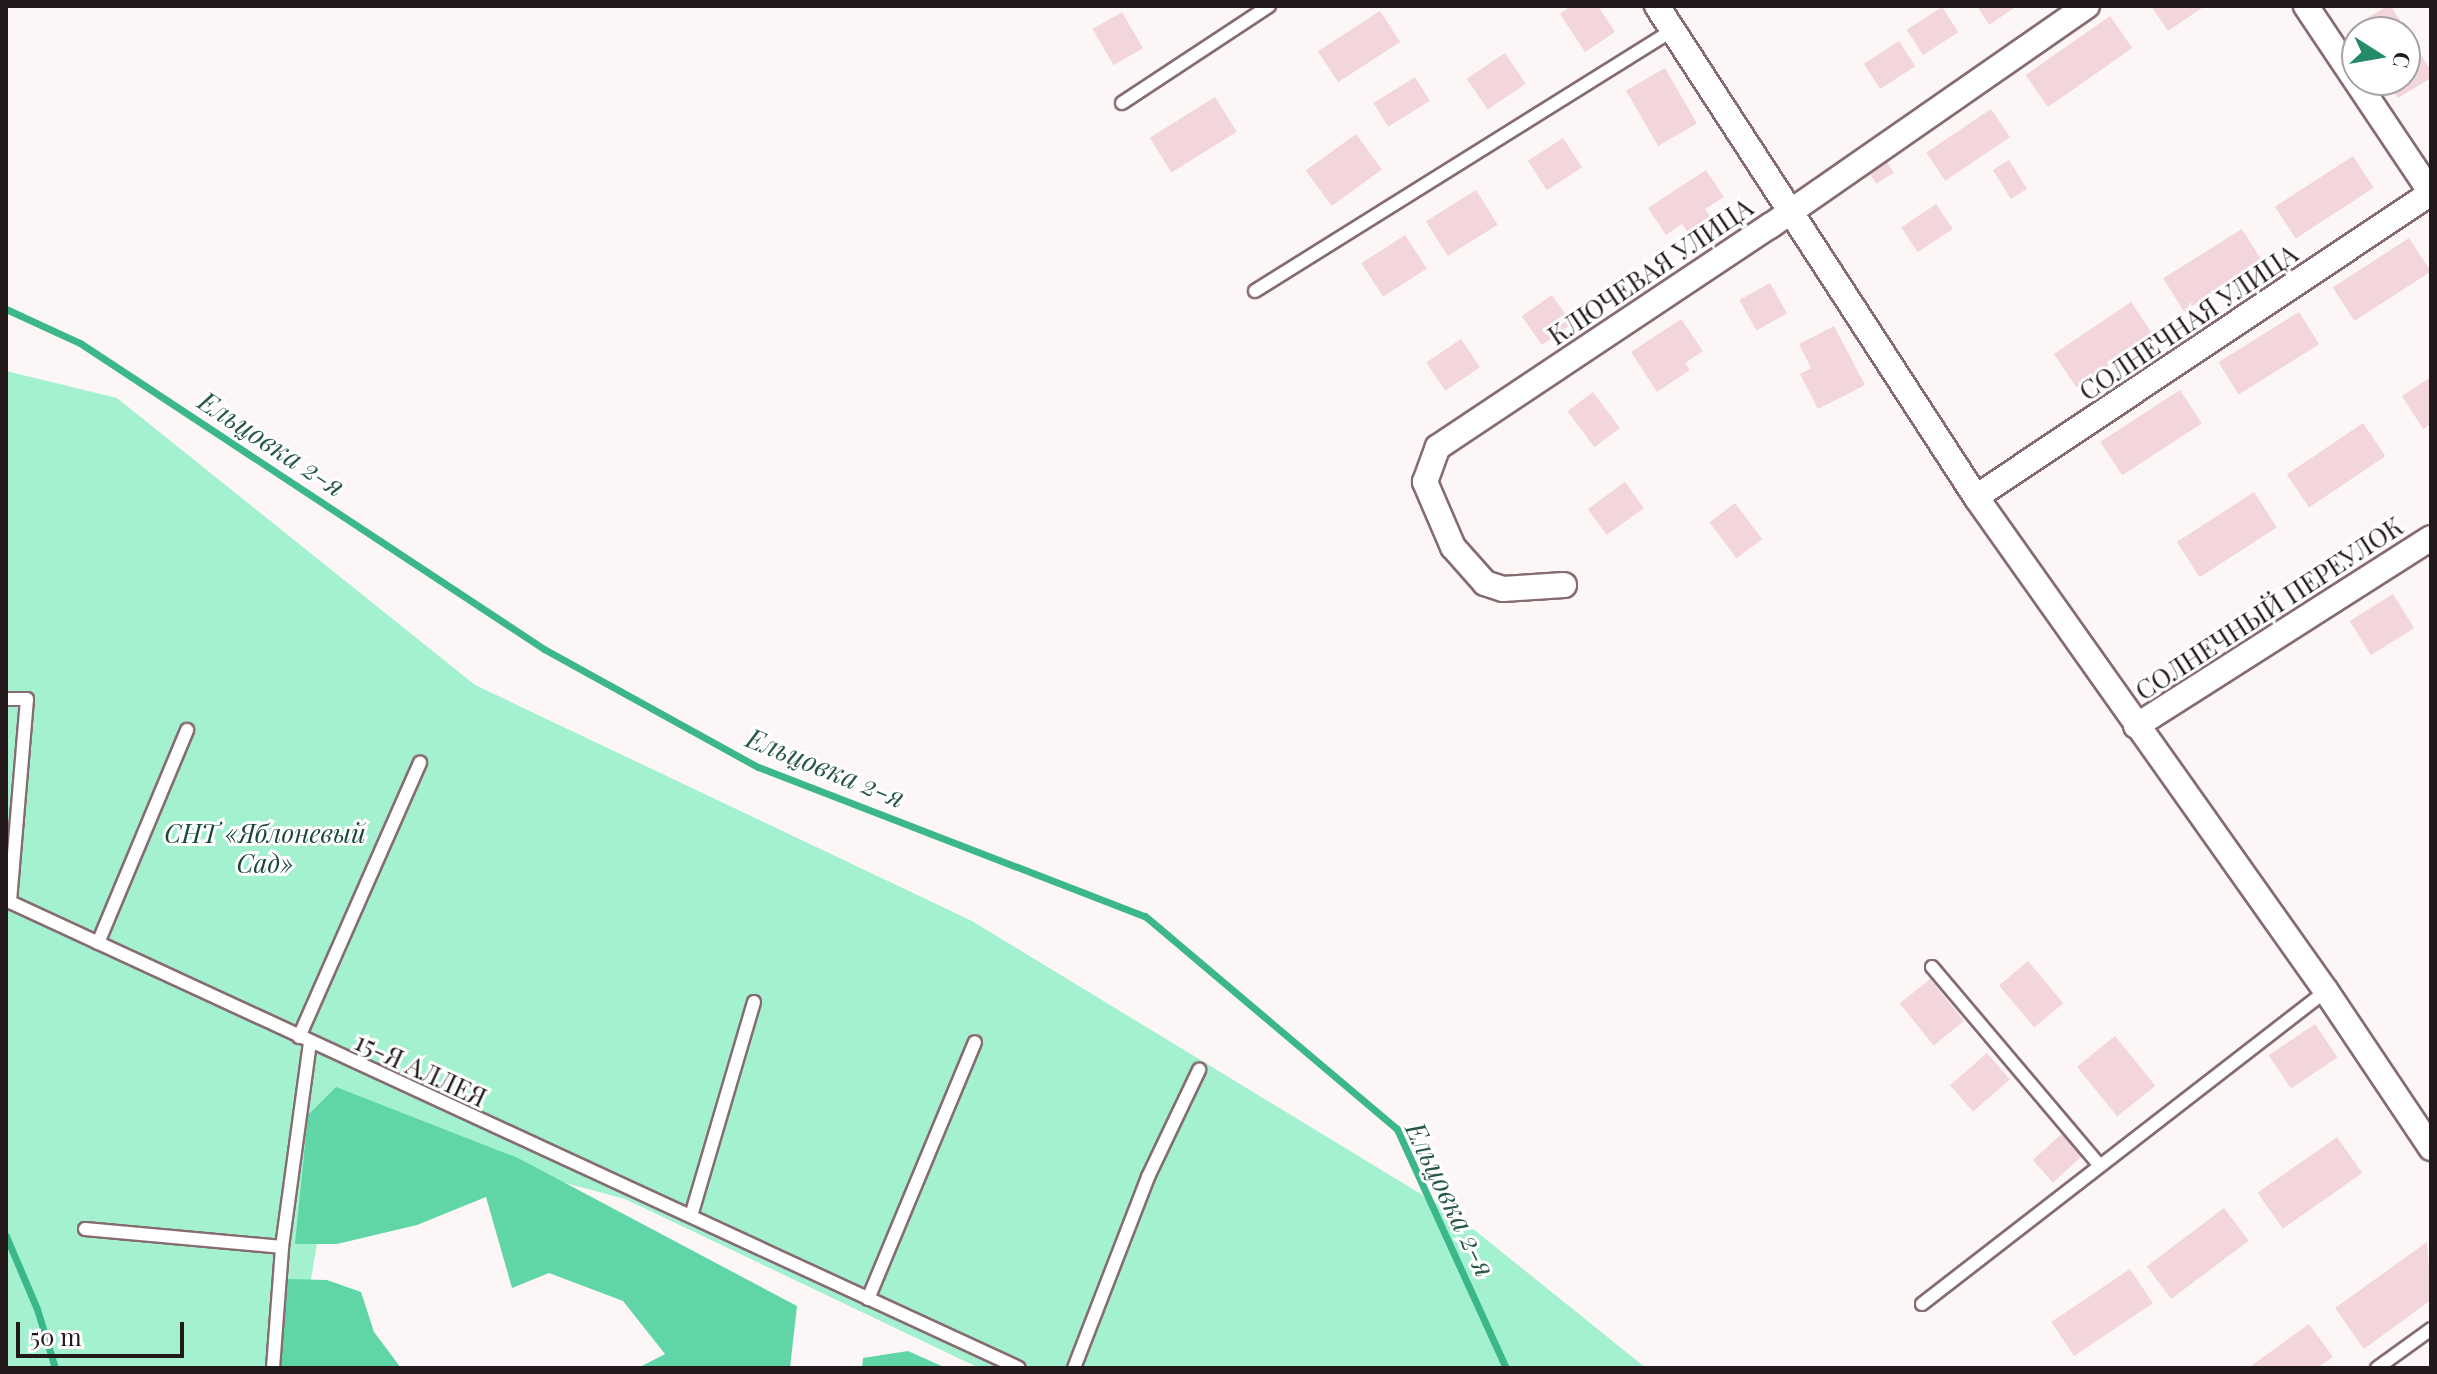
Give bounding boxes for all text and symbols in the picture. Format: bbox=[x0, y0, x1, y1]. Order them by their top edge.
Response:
north arrow bbox=[2341, 16, 2421, 96]
text: С bbox=[2386, 50, 2419, 71]
street label: КЛЮЧЕВАЯ УЛИЦА bbox=[1542, 191, 1758, 351]
street label: СОЛНЕЧНАЯ УЛИЦА bbox=[2073, 237, 2303, 407]
water label: Ельцовка 2-я bbox=[192, 383, 352, 503]
street label: СОЛНЕЧНЫЙ ПЕРЕУЛОК bbox=[2129, 510, 2409, 706]
water label: Ельцовка 2-я bbox=[742, 720, 910, 814]
park label: СНТ «Яблоневый Сад» bbox=[164, 817, 366, 878]
street label: 15-Я АЛЛЕЯ bbox=[350, 1025, 492, 1113]
water label: Ельцовка 2-я bbox=[1399, 1116, 1503, 1282]
scale bar bbox=[20, 1306, 188, 1356]
text: 50 m bbox=[30, 1320, 82, 1352]

